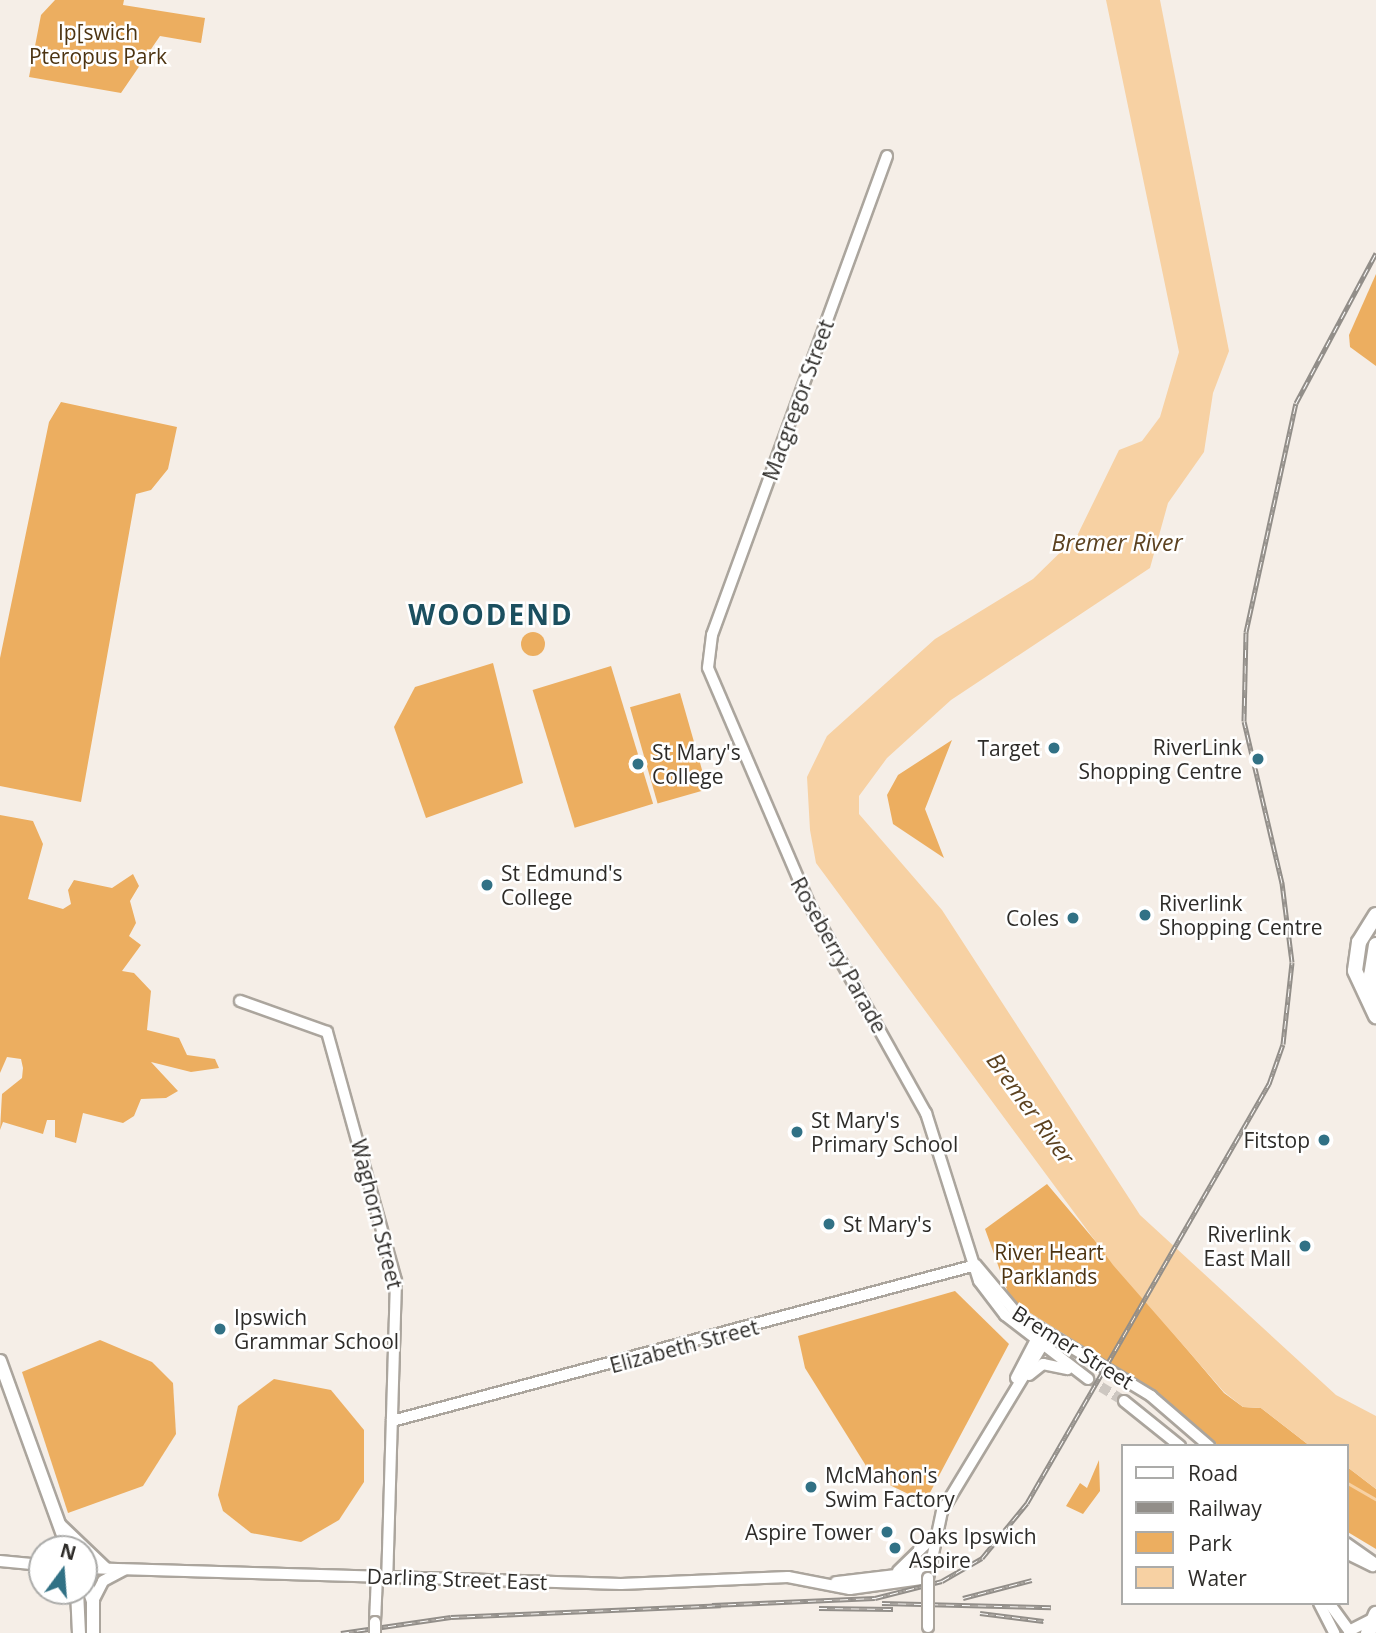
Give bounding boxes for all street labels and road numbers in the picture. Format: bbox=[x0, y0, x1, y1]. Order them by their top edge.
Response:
street label: Macgregor Street bbox=[757, 316, 839, 484]
street label: Roseberry Parade bbox=[786, 873, 892, 1037]
street label: Waghorn Street bbox=[346, 1136, 408, 1292]
street label: Bremer Street bbox=[1008, 1300, 1138, 1394]
street label: Elizabeth Street bbox=[607, 1314, 761, 1378]
street label: Darling Street East bbox=[366, 1563, 548, 1595]

